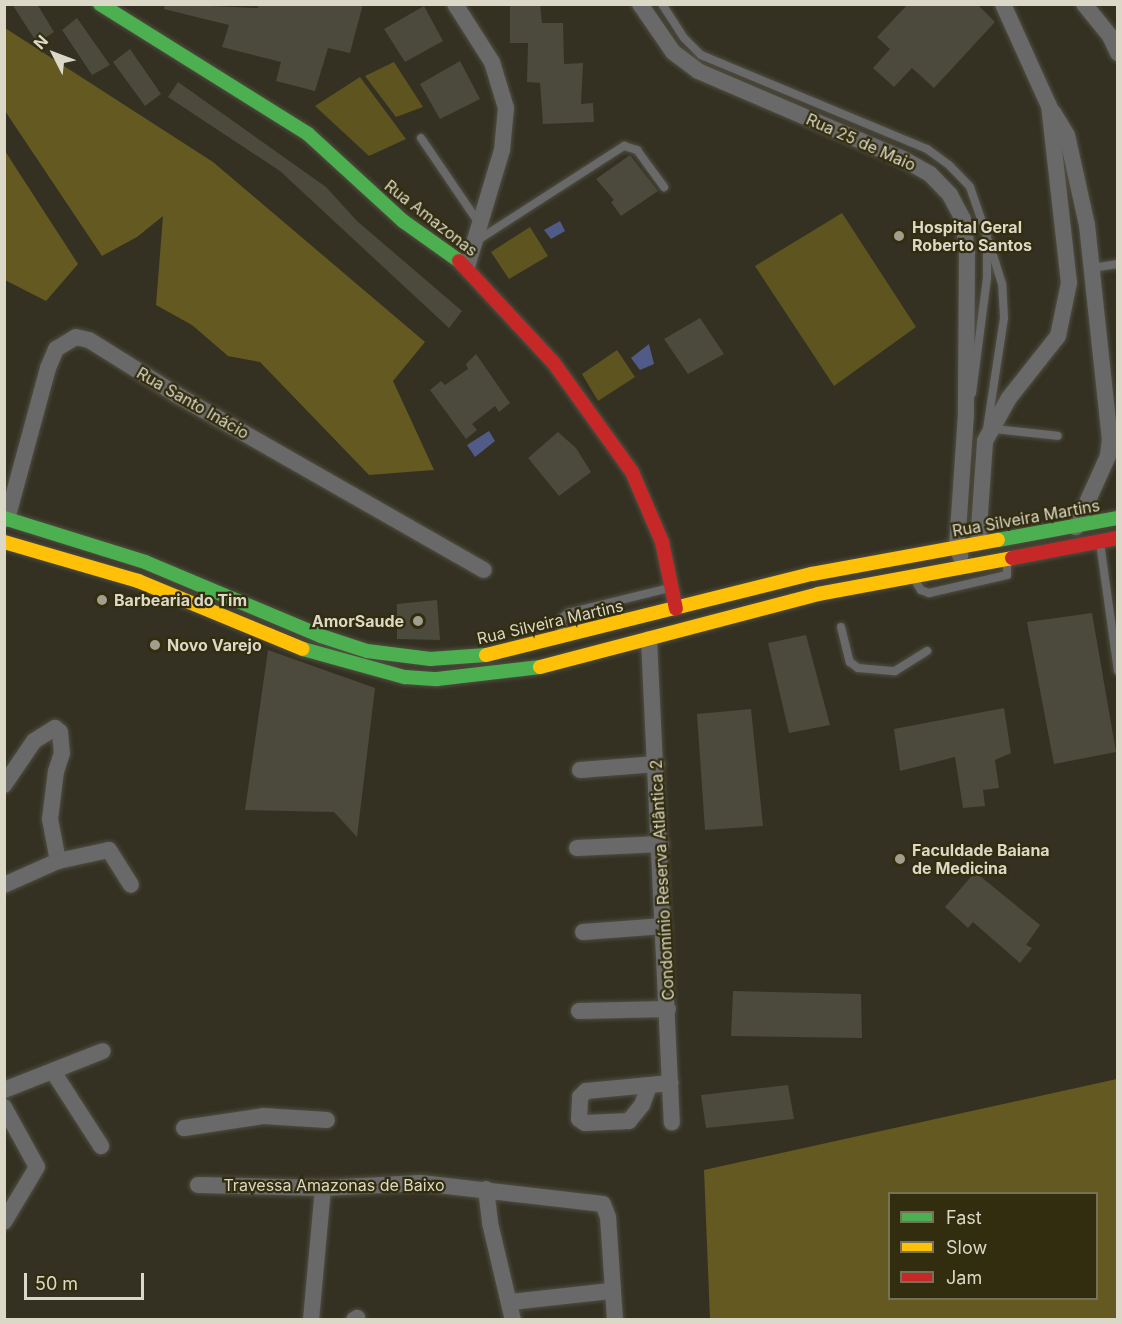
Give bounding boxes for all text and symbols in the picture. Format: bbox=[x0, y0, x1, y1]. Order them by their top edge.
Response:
north arrow bbox=[24, 24, 84, 84]
text: N bbox=[29, 31, 52, 53]
street label: Rua 25 de Maio bbox=[803, 109, 919, 175]
street label: Rua Amazonas bbox=[381, 176, 481, 260]
place label: Hospital Geral Roberto Santos bbox=[912, 217, 1032, 255]
marker: Hospital Geral Roberto Santos bbox=[890, 227, 908, 245]
street label: Rua Santo Inácio bbox=[133, 363, 253, 443]
street label: Rua Silveira Martins bbox=[951, 496, 1101, 540]
place label: Barbearia do Tim bbox=[114, 590, 247, 610]
marker: Barbearia do Tim bbox=[95, 593, 109, 607]
street label: Rua Silveira Martins bbox=[475, 596, 625, 648]
place label: AmorSaude bbox=[312, 611, 404, 631]
marker: AmorSaude bbox=[409, 612, 427, 630]
place label: Novo Varejo bbox=[167, 635, 262, 655]
marker: Novo Varejo bbox=[148, 638, 162, 652]
street label: Condomínio Reserva Atlântica 2 bbox=[646, 759, 678, 1001]
place label: Faculdade Baiana de Medicina bbox=[912, 840, 1050, 878]
marker: Faculdade Baiana de Medicina bbox=[893, 852, 907, 866]
street label: Travessa Amazonas de Baixo bbox=[223, 1175, 445, 1195]
legend bbox=[888, 1192, 1098, 1300]
text: Fast bbox=[946, 1207, 982, 1228]
text: Slow bbox=[946, 1237, 987, 1258]
scale bar bbox=[27, 1261, 147, 1299]
text: Jam bbox=[946, 1267, 982, 1288]
text: 50 m bbox=[35, 1273, 78, 1294]

